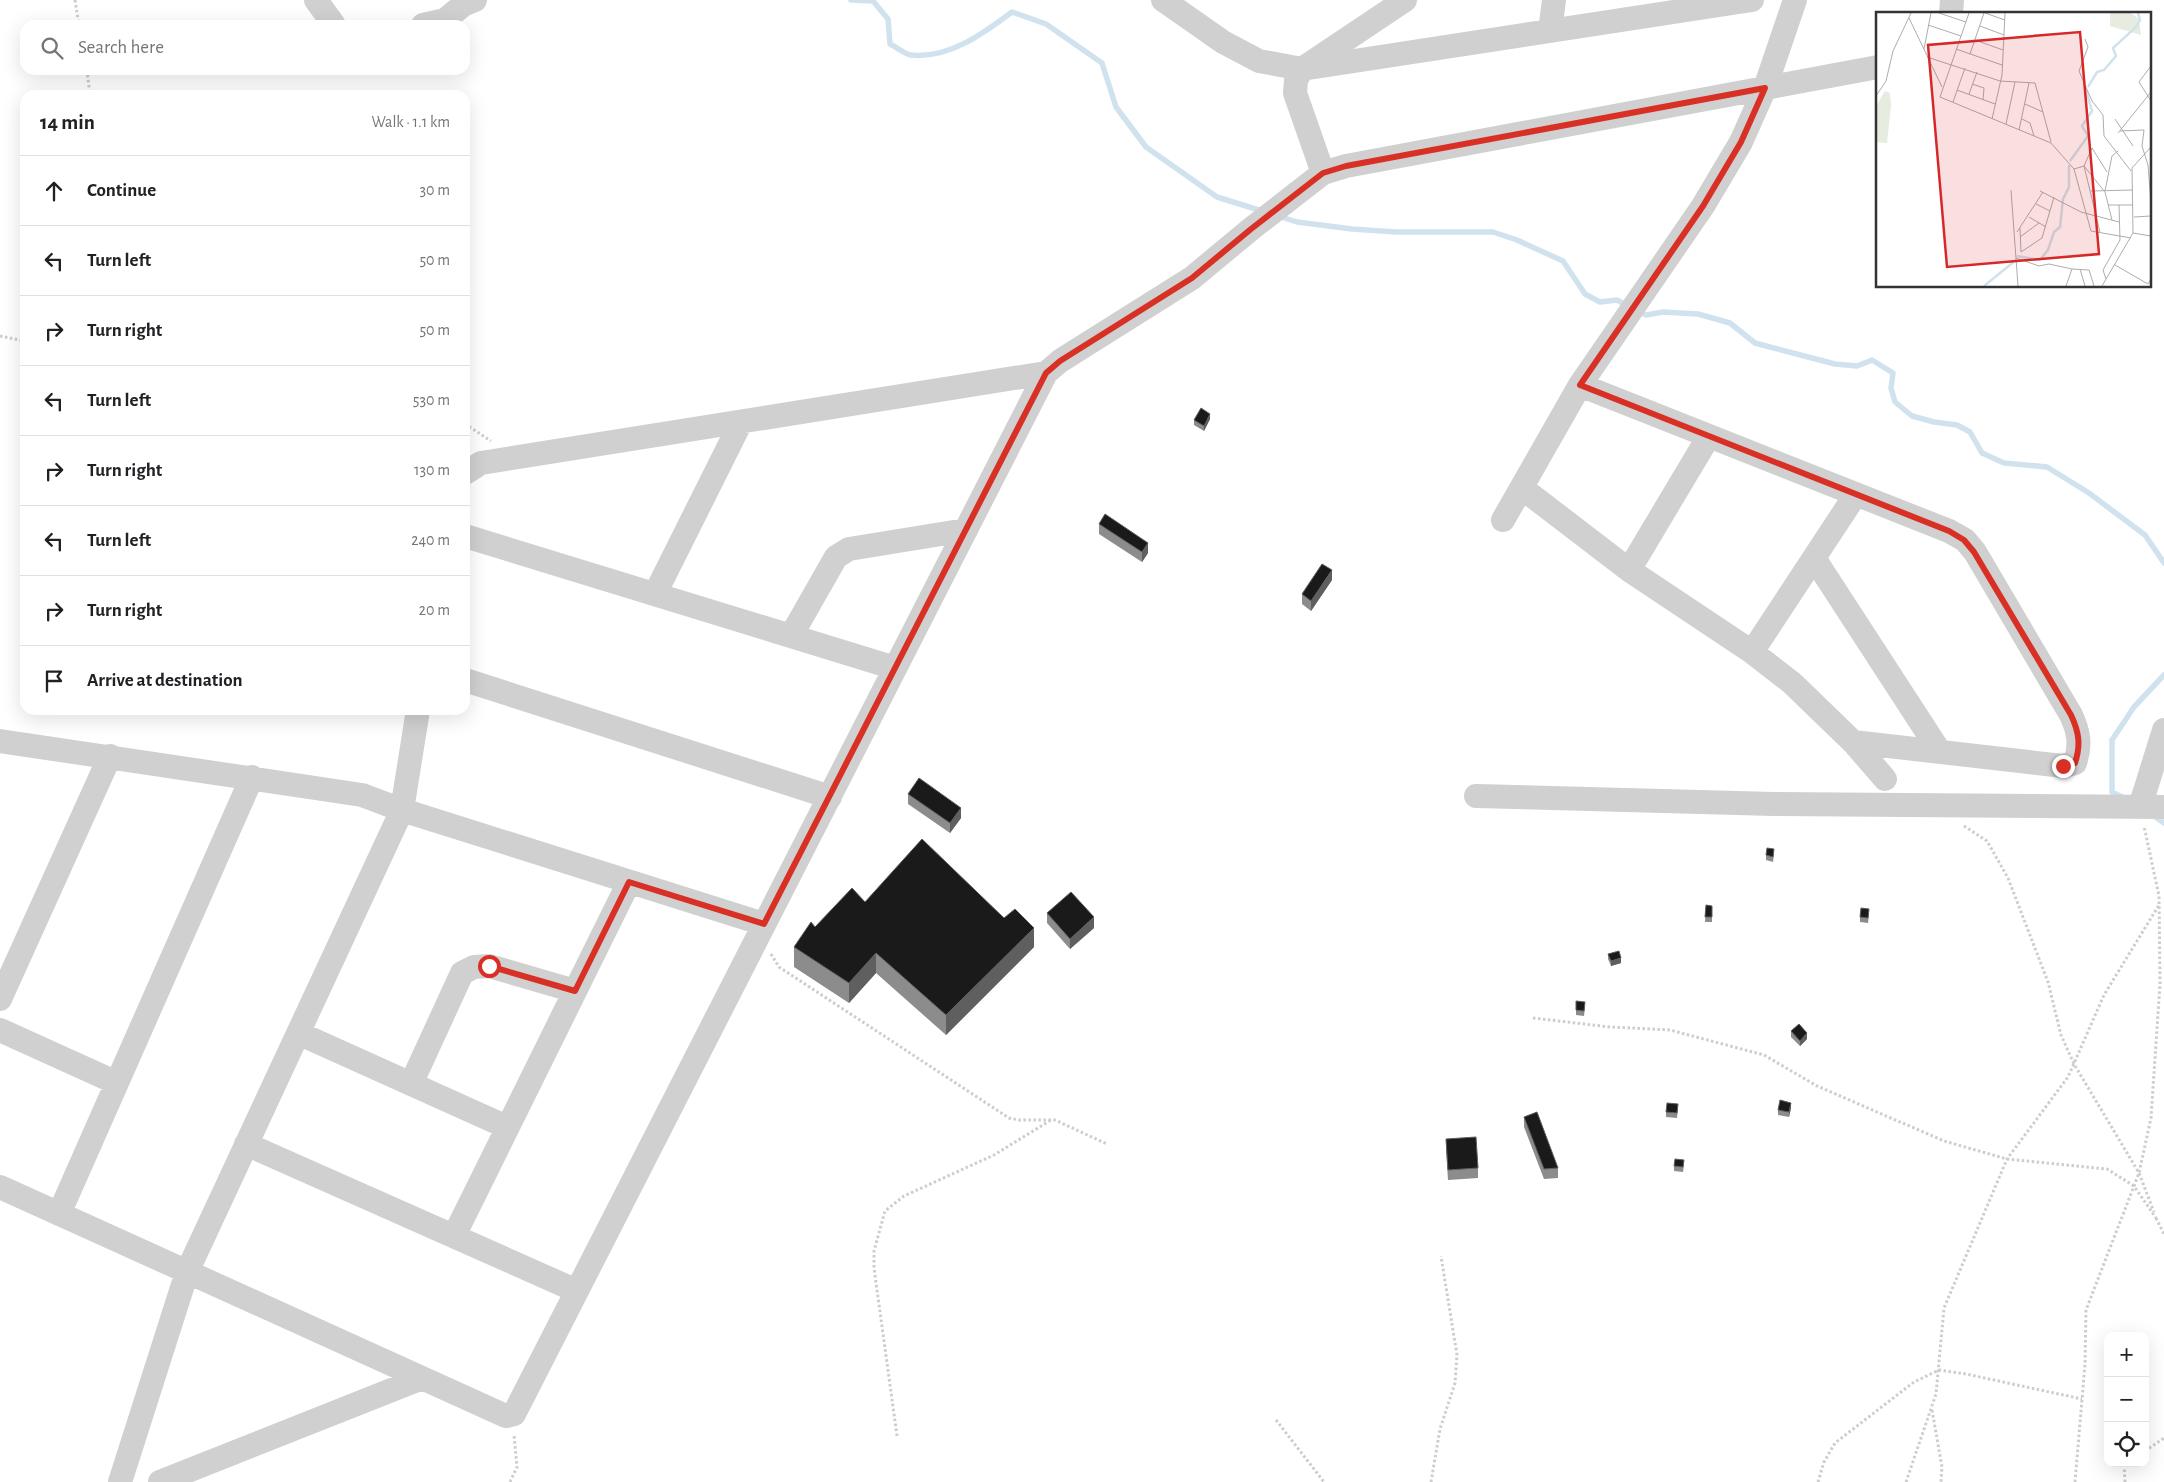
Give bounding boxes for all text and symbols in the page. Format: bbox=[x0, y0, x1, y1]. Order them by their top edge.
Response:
inset map bbox=[1876, 12, 2152, 288]
search box bbox=[20, 20, 470, 75]
icon: search bbox=[38, 34, 66, 62]
text: Search here bbox=[78, 38, 164, 57]
text: 14 min bbox=[40, 112, 95, 133]
text: Walk · 1.1 km bbox=[372, 114, 450, 130]
icon: ahead bbox=[40, 177, 68, 205]
text: Continue bbox=[87, 181, 156, 200]
text: 30 m bbox=[420, 182, 450, 198]
icon: left bbox=[40, 247, 68, 275]
text: Turn left bbox=[87, 251, 151, 270]
text: 50 m bbox=[419, 252, 450, 268]
icon: right bbox=[40, 317, 68, 345]
text: Turn right bbox=[87, 321, 162, 340]
text: 50 m bbox=[419, 322, 450, 338]
icon: left bbox=[40, 387, 68, 415]
text: Turn left bbox=[87, 391, 151, 410]
text: 530 m bbox=[413, 392, 450, 408]
icon: right bbox=[40, 457, 68, 485]
text: Turn right bbox=[87, 461, 162, 480]
text: 130 m bbox=[414, 462, 450, 478]
icon: left bbox=[40, 527, 68, 555]
text: Turn left bbox=[87, 531, 151, 550]
text: 240 m bbox=[411, 532, 450, 548]
icon: right bbox=[40, 597, 68, 625]
text: Turn right bbox=[87, 601, 162, 620]
text: 20 m bbox=[419, 602, 450, 618]
icon: arrive bbox=[40, 667, 68, 695]
text: Arrive at destination bbox=[87, 671, 243, 690]
route end bbox=[2052, 755, 2075, 778]
route start bbox=[478, 955, 501, 978]
map controls bbox=[2104, 1332, 2149, 1467]
button: + bbox=[2104, 1332, 2149, 1377]
button: − bbox=[2104, 1377, 2149, 1422]
button: locate bbox=[2104, 1422, 2149, 1467]

